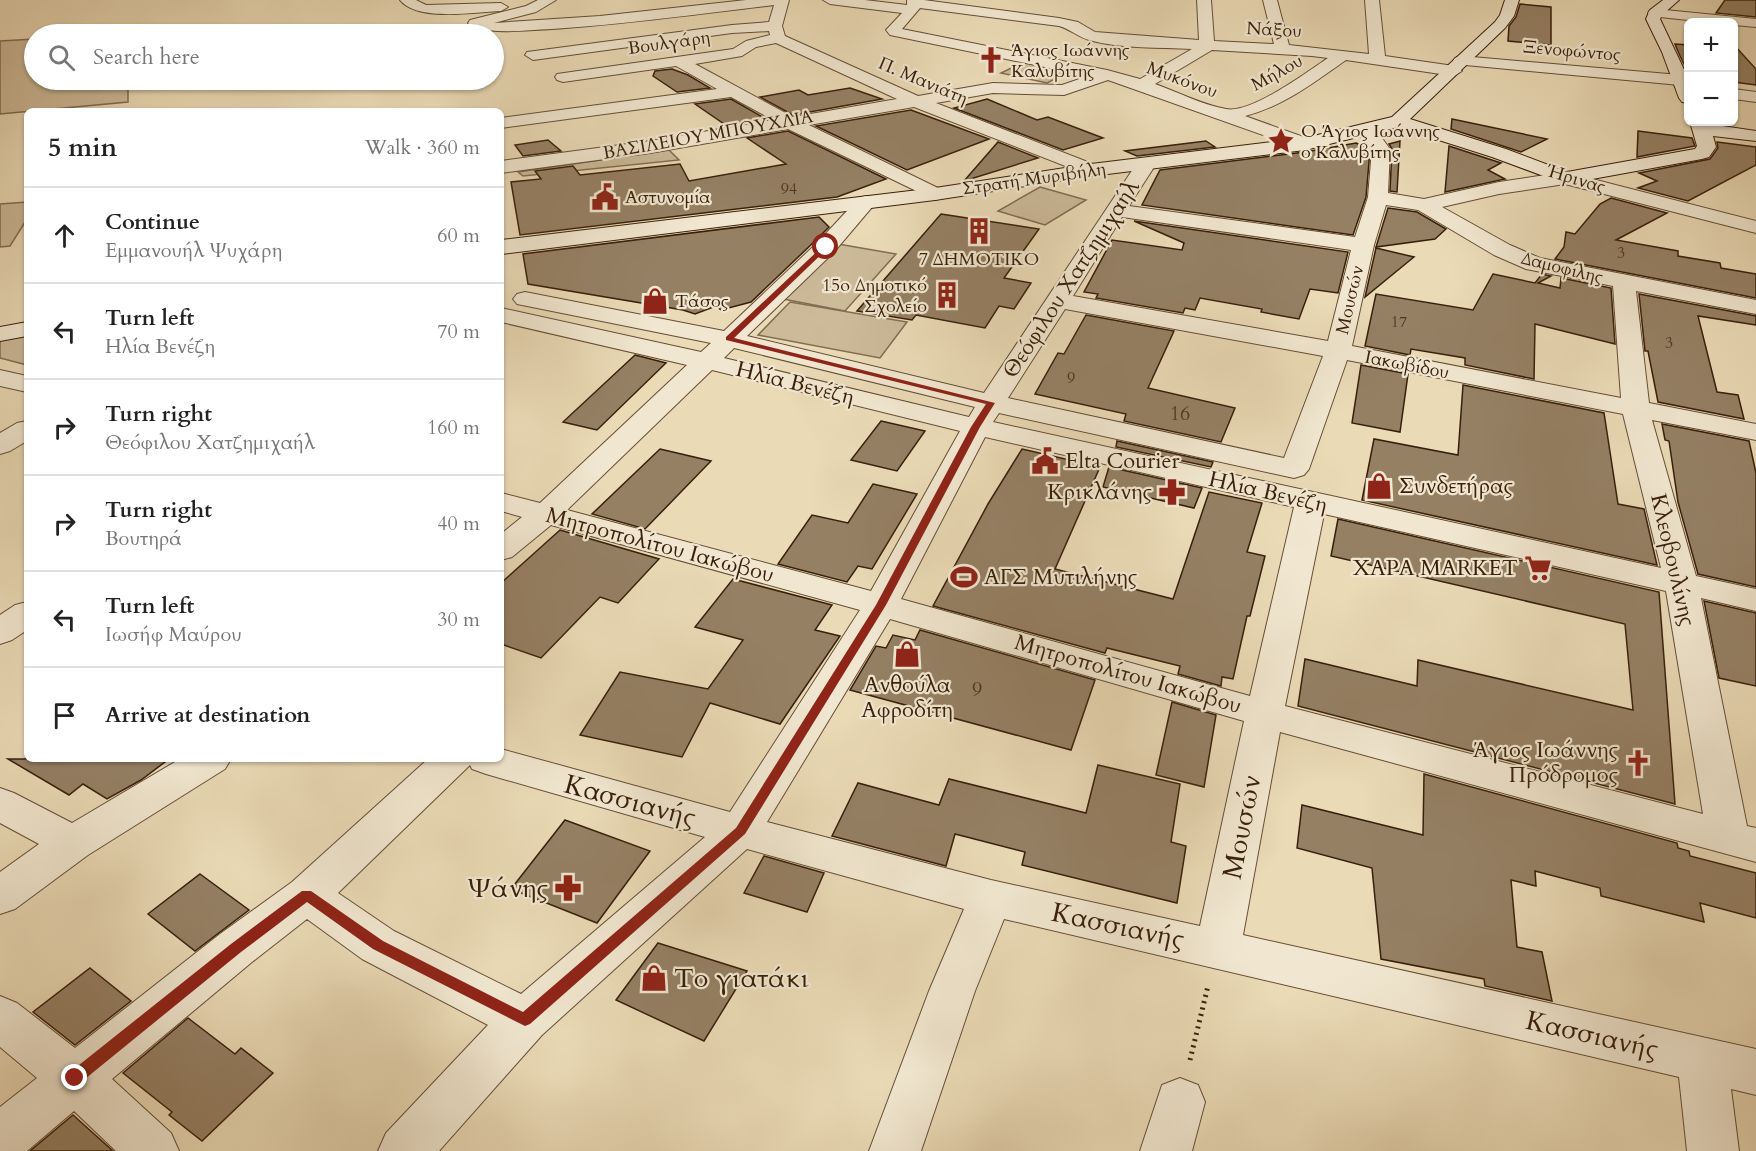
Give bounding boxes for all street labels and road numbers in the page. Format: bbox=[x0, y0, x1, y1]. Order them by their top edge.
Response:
street label: Νάξου bbox=[1246, 16, 1302, 44]
street label: Βουλγάρη bbox=[626, 25, 712, 61]
street label: Ξενοφώντος bbox=[1522, 34, 1622, 68]
street label: Μήλου bbox=[1247, 49, 1307, 97]
street label: Π. Μανιάτη bbox=[874, 51, 972, 111]
street label: Μυκόνου bbox=[1143, 56, 1221, 104]
street label: ΒΑΣΙΛΕΙΟΥ ΜΠΟΥΧΛΙΑ bbox=[601, 104, 815, 166]
street label: Στρατή Μυριβήλη bbox=[961, 157, 1107, 201]
street label: Ήρινας bbox=[1544, 158, 1609, 200]
street label: Θεόφιλου Χατζημιχαήλ bbox=[996, 173, 1147, 384]
street label: Δαμοφίλης bbox=[1518, 246, 1606, 290]
street label: Μουσών bbox=[1330, 263, 1370, 337]
street label: Ιακωβίδου bbox=[1363, 345, 1451, 385]
street label: Ηλία Βενέζη bbox=[733, 354, 857, 412]
street label: Ηλία Βενέζη bbox=[1206, 464, 1330, 520]
street label: Κλεοβουλίνης bbox=[1643, 491, 1703, 629]
street label: Μητροπολίτου Ιακώβου bbox=[543, 500, 777, 590]
street label: Μητροπολίτου Ιακώβου bbox=[1011, 627, 1245, 721]
street label: Κασσιανής bbox=[560, 766, 700, 836]
street label: Μουσών bbox=[1214, 772, 1270, 882]
street label: Κασσιανής bbox=[1048, 894, 1188, 958]
street label: Κασσιανής bbox=[1522, 1002, 1662, 1068]

